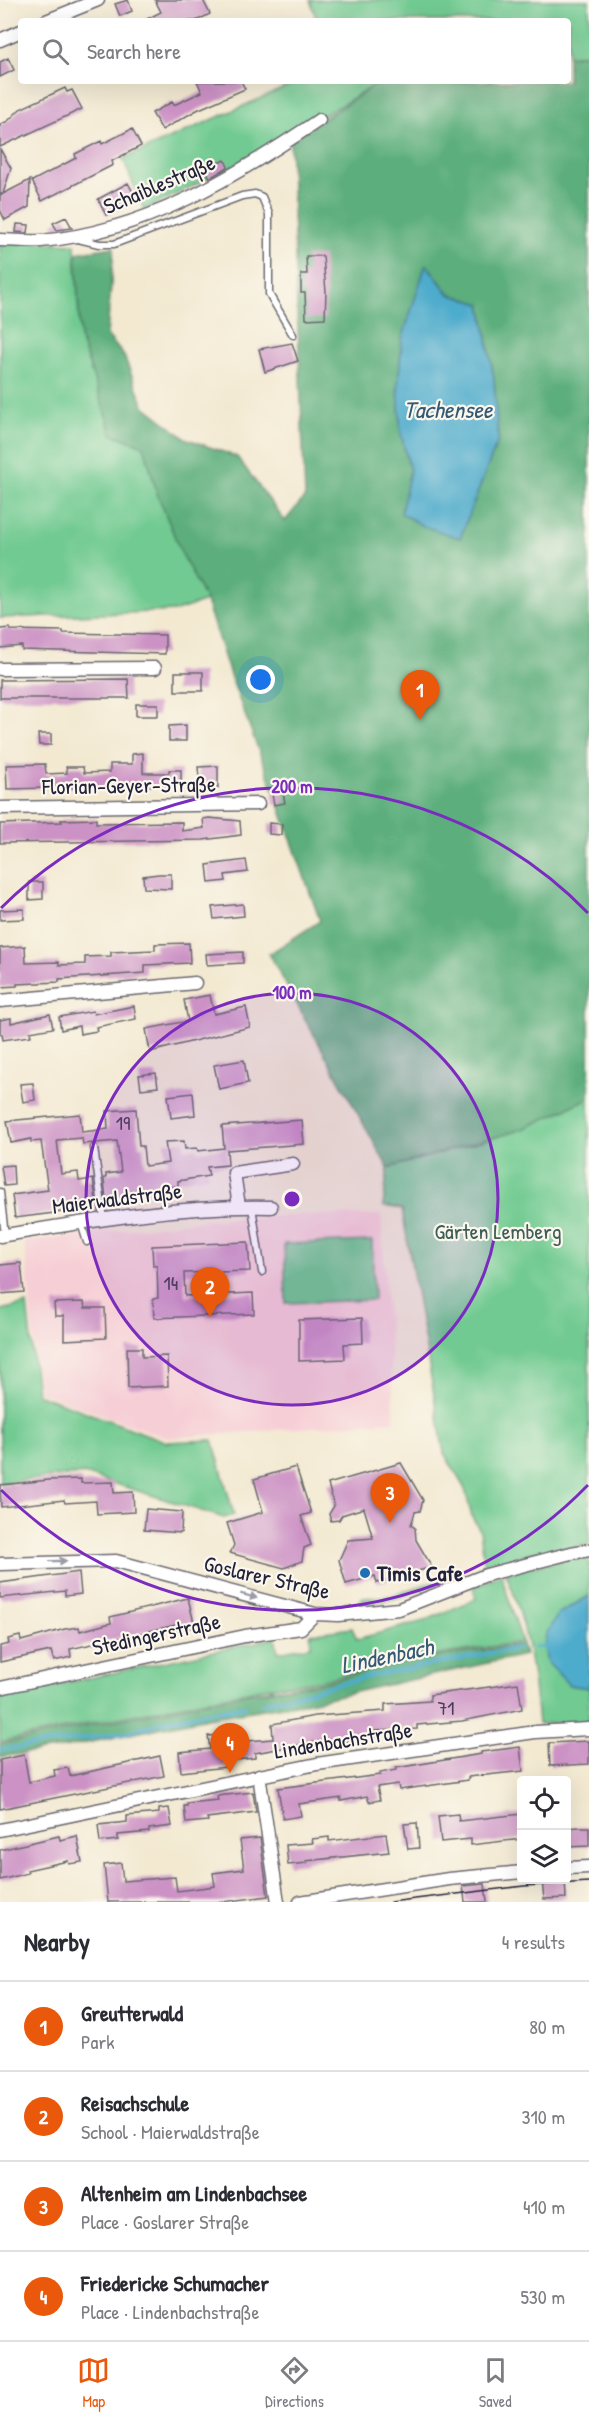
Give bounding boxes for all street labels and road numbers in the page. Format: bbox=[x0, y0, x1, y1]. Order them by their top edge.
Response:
street label: Schaiblestraße bbox=[99, 147, 220, 221]
street label: Florian-Geyer-Straße bbox=[41, 768, 216, 802]
street label: Maierwaldstraße bbox=[50, 1175, 184, 1221]
street label: Goslarer Straße bbox=[201, 1548, 333, 1606]
street label: Stedingerstraße bbox=[89, 1606, 223, 1662]
street label: Lindenbachstraße bbox=[272, 1714, 414, 1766]

